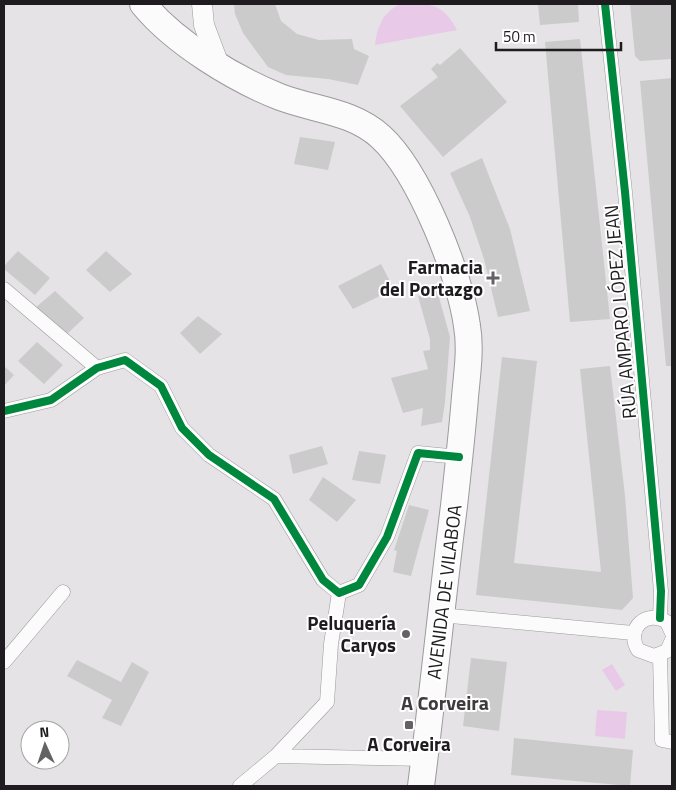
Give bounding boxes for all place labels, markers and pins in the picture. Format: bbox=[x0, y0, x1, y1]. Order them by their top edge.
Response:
place label: Farmacia del Portazgo bbox=[380, 252, 483, 303]
marker: Farmacia del Portazgo bbox=[487, 272, 499, 284]
place label: Peluquería Caryos bbox=[307, 608, 396, 659]
marker: Peluquería Caryos bbox=[400, 628, 412, 640]
marker: A Corveira bbox=[403, 719, 415, 731]
place label: A Corveira bbox=[367, 729, 451, 758]

